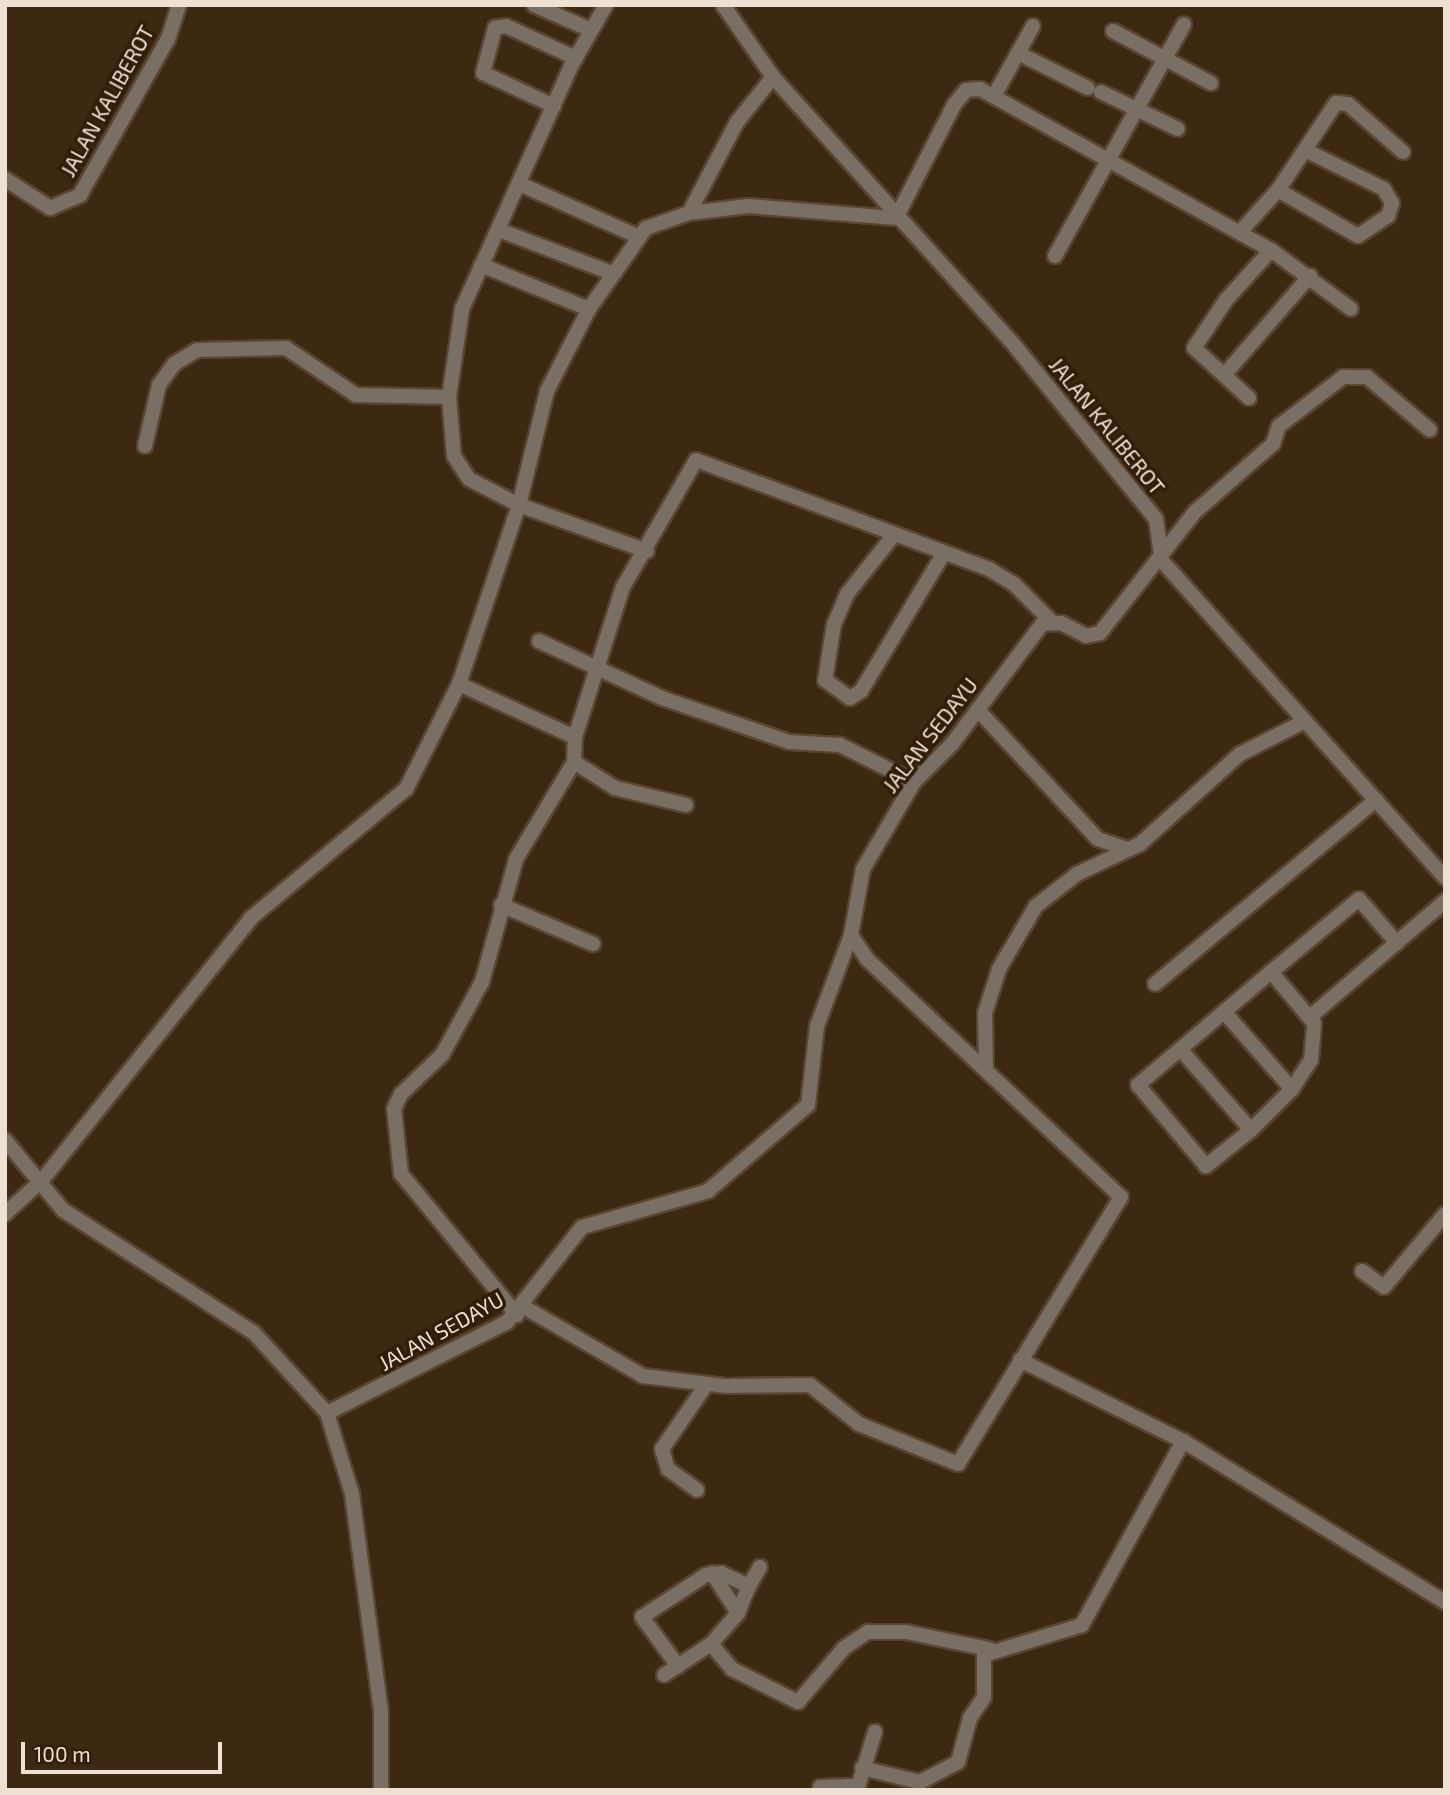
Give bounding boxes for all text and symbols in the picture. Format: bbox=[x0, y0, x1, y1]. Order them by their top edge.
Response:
street label: JALAN KALIBEROT bbox=[55, 21, 159, 181]
street label: JALAN KALIBEROT bbox=[1044, 352, 1170, 500]
street label: JALAN SEDAYU bbox=[877, 673, 983, 797]
street label: JALAN SEDAYU bbox=[374, 1286, 508, 1376]
scale bar bbox=[24, 1728, 226, 1772]
text: 100 m bbox=[34, 1741, 91, 1766]

